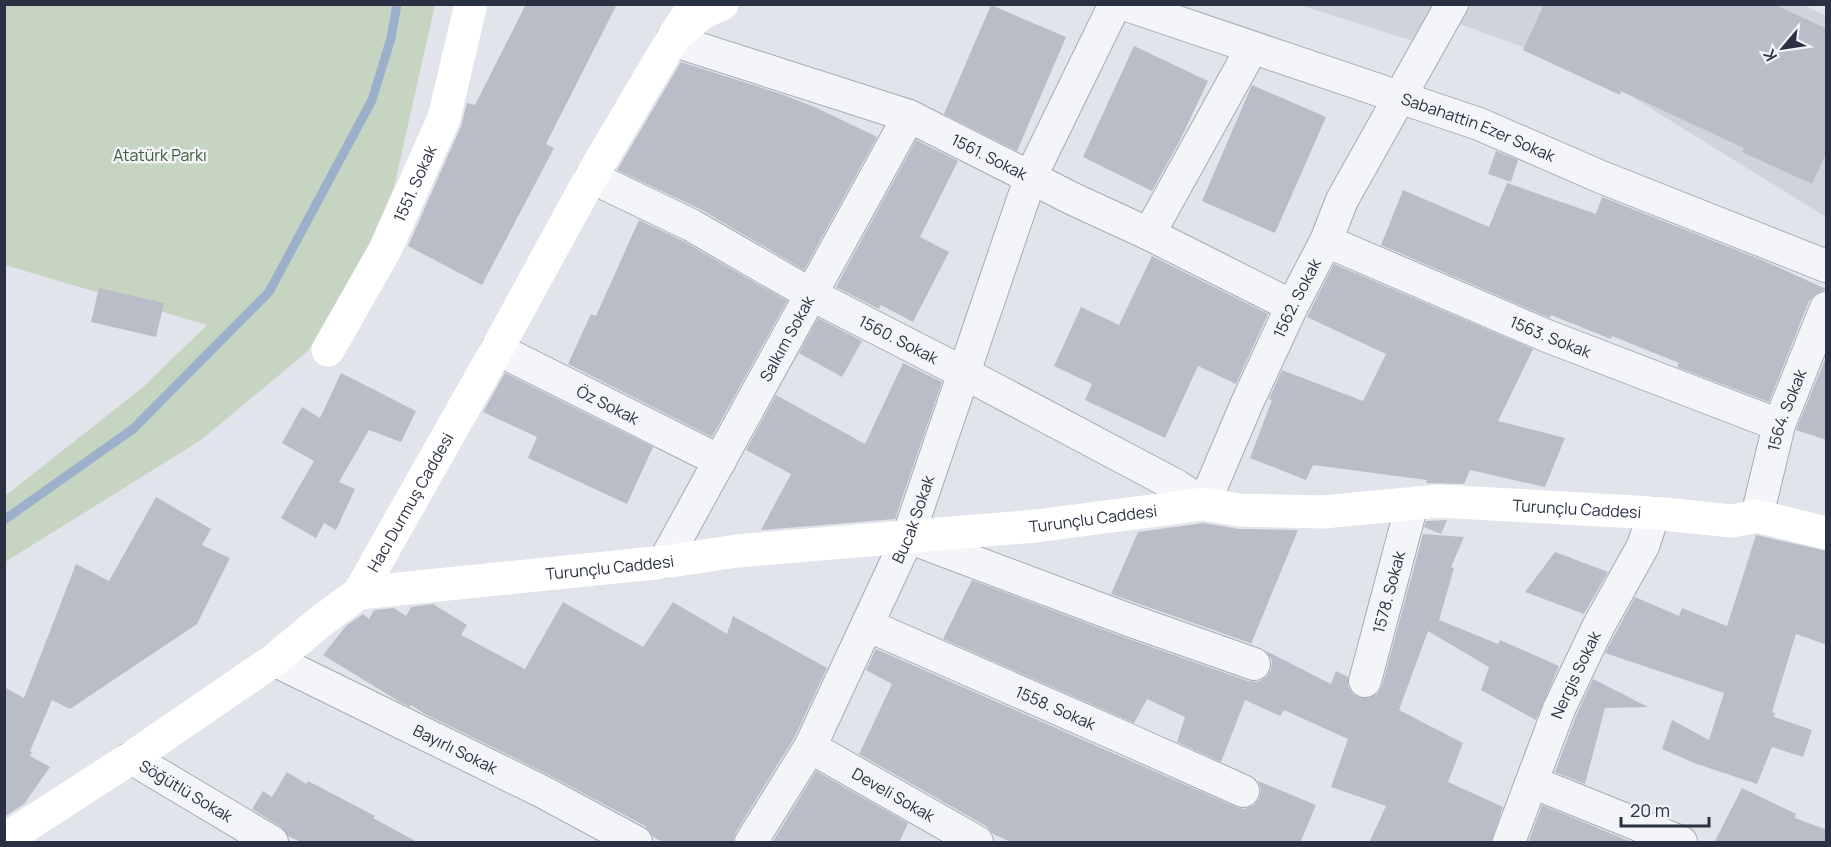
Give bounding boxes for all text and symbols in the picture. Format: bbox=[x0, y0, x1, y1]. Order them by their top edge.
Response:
north arrow bbox=[1753, 18, 1813, 78]
text: K bbox=[1757, 45, 1782, 65]
street label: Sabahattin Ezer Sokak bbox=[1398, 88, 1559, 167]
street label: 1561. Sokak bbox=[948, 128, 1032, 186]
street label: 1551. Sokak bbox=[388, 141, 442, 225]
park label: Atatürk Parkı bbox=[113, 144, 207, 166]
street label: 1562. Sokak bbox=[1268, 254, 1326, 341]
street label: Salkım Sokak bbox=[754, 291, 820, 385]
street label: 1560. Sokak bbox=[855, 310, 943, 369]
street label: 1563. Sokak bbox=[1506, 310, 1595, 363]
street label: 1564. Sokak bbox=[1762, 365, 1812, 453]
street label: Öz Sokak bbox=[573, 380, 644, 430]
street label: Hacı Durmuş Caddesi bbox=[362, 429, 459, 576]
street label: Bucak Sokak bbox=[886, 471, 940, 567]
street label: Turunçlu Caddesi bbox=[1512, 494, 1642, 523]
street label: Turunçlu Caddesi bbox=[1028, 499, 1158, 538]
street label: 1578. Sokak bbox=[1367, 548, 1410, 636]
street label: Turunçlu Caddesi bbox=[544, 550, 675, 585]
street label: Nergis Sokak bbox=[1545, 626, 1606, 722]
street label: 1558. Sokak bbox=[1012, 681, 1100, 735]
street label: Bayırlı Sokak bbox=[410, 719, 502, 779]
street label: Söğütlü Sokak bbox=[135, 754, 238, 828]
street label: Develi Sokak bbox=[848, 762, 940, 827]
scale bar bbox=[1621, 790, 1710, 828]
text: 20 m bbox=[1630, 798, 1670, 822]

